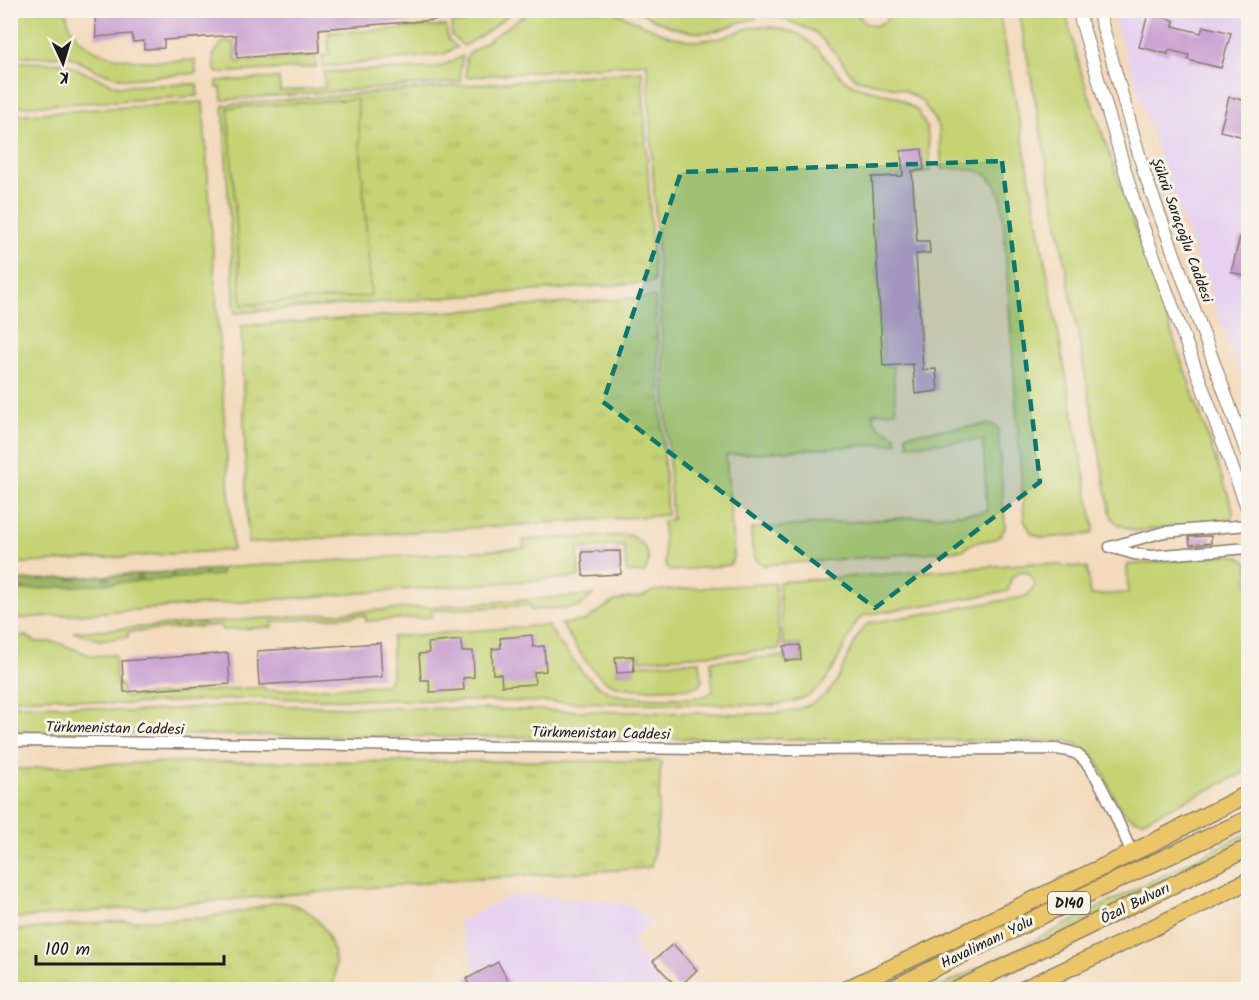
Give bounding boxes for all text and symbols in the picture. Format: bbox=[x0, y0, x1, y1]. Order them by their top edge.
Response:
north arrow bbox=[33, 33, 93, 93]
text: K bbox=[58, 64, 70, 89]
street label: Şükrü Saraçoğlu Caddesi bbox=[1144, 155, 1219, 308]
street label: Türkmenistan Caddesi bbox=[46, 716, 186, 742]
street label: Türkmenistan Caddesi bbox=[532, 721, 672, 747]
street label: Özal Bulvarı bbox=[1096, 877, 1175, 931]
road number: D140 bbox=[1048, 892, 1090, 914]
street label: Havalimanı Yolu bbox=[937, 910, 1038, 976]
scale bar bbox=[36, 928, 224, 966]
text: 100 m bbox=[45, 936, 90, 965]

